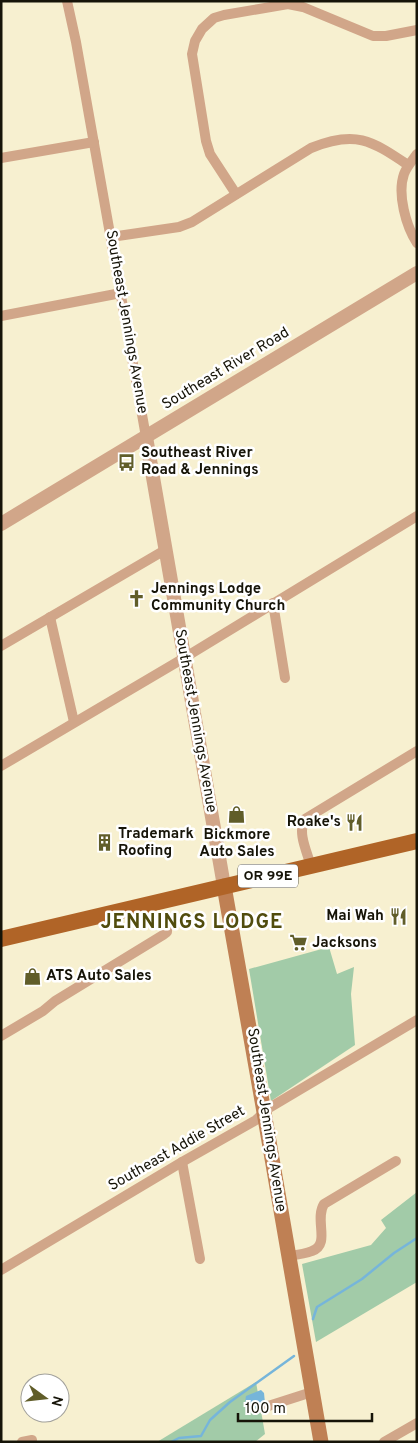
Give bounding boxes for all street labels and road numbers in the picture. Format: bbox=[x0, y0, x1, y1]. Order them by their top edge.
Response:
street label: Southeast Jennings Avenue bbox=[100, 229, 152, 415]
street label: Southeast River Road bbox=[159, 323, 293, 415]
street label: Southeast Jennings Avenue bbox=[169, 628, 221, 814]
road number: OR 99E bbox=[238, 864, 298, 888]
street label: Southeast Jennings Avenue bbox=[242, 1027, 290, 1213]
street label: Southeast Addie Street bbox=[105, 1102, 249, 1196]

